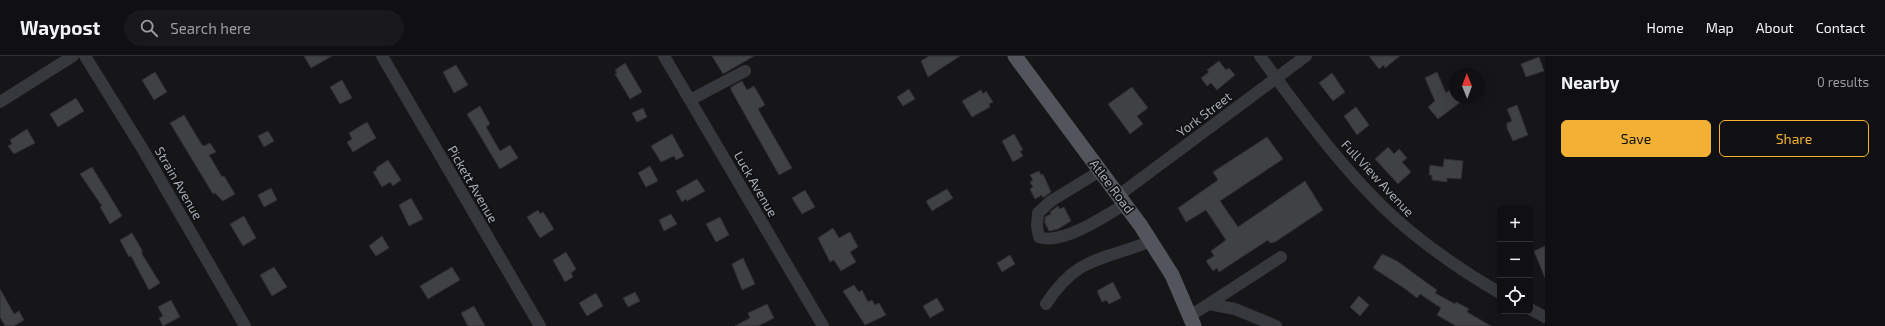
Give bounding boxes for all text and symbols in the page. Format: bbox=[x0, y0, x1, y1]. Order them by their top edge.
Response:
search box bbox=[124, 10, 404, 46]
text: Waypost bbox=[20, 16, 100, 39]
icon: search bbox=[138, 17, 160, 39]
text: Search here bbox=[170, 19, 251, 37]
text: Home bbox=[1647, 19, 1684, 36]
text: Map bbox=[1706, 19, 1734, 36]
text: About bbox=[1756, 19, 1794, 36]
text: Contact bbox=[1816, 19, 1865, 36]
north arrow bbox=[1449, 68, 1485, 104]
text: Nearby bbox=[1561, 72, 1619, 92]
text: 0 results bbox=[1817, 74, 1869, 90]
street label: York Street bbox=[1173, 88, 1235, 140]
button: Save bbox=[1561, 120, 1711, 157]
button: Share bbox=[1719, 120, 1869, 157]
street label: Full View Avenue bbox=[1338, 136, 1418, 220]
street label: Pickett Avenue bbox=[444, 142, 502, 226]
street label: Strain Avenue bbox=[152, 144, 206, 222]
street label: Luck Avenue bbox=[731, 148, 781, 220]
street label: Atlee Road bbox=[1086, 156, 1138, 216]
map controls bbox=[1497, 206, 1533, 314]
button: + bbox=[1497, 206, 1533, 242]
button: − bbox=[1497, 242, 1533, 278]
button: locate bbox=[1497, 278, 1533, 314]

